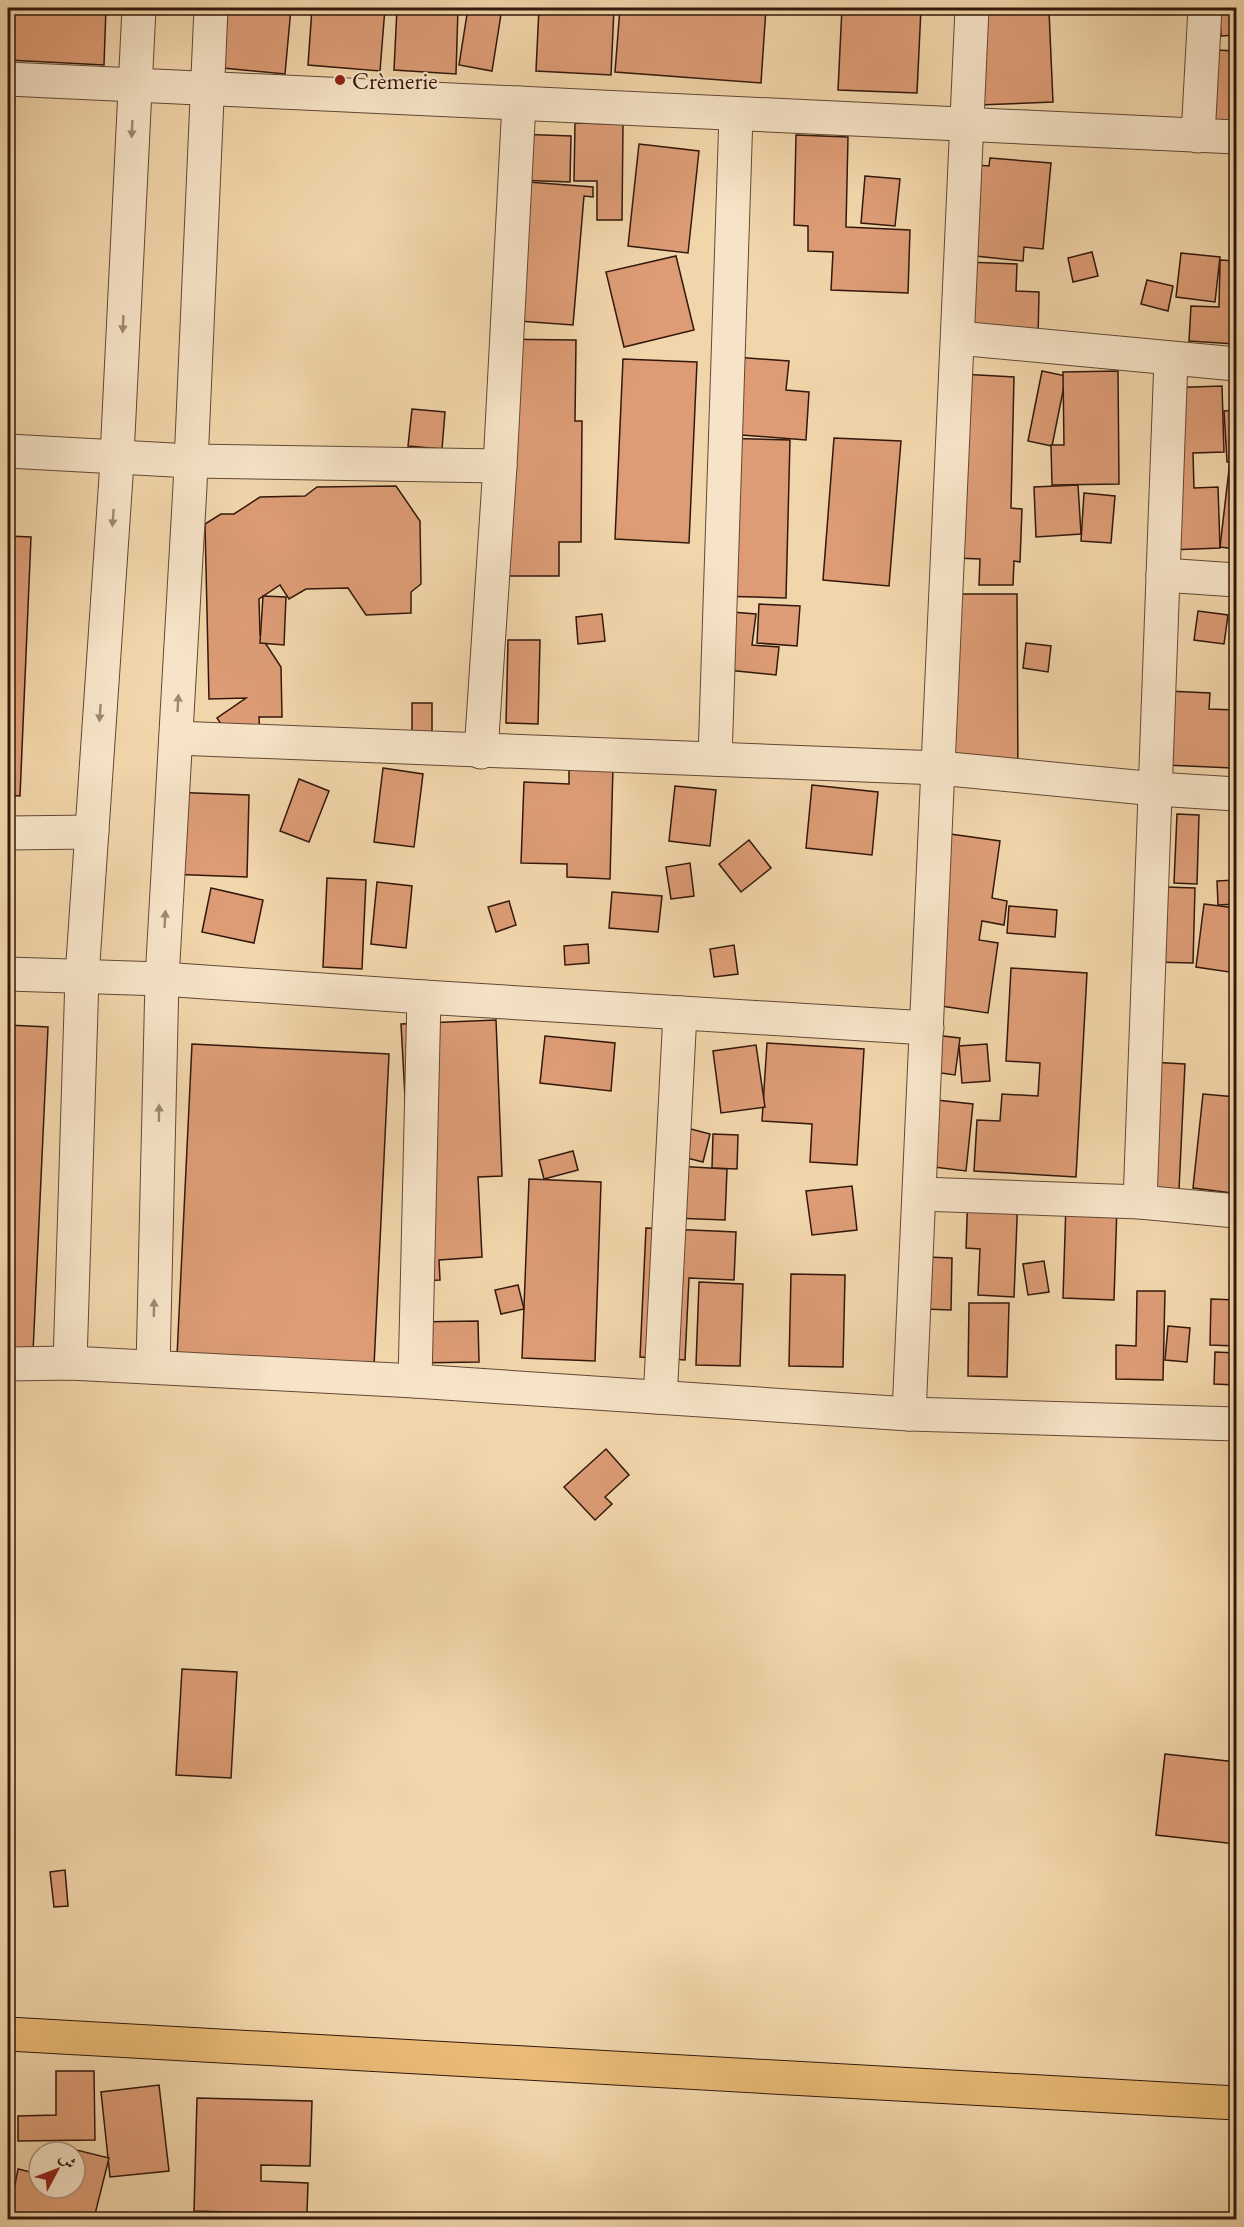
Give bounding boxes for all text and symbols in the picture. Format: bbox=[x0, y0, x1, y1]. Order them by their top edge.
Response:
place label: Crèmerie bbox=[352, 65, 438, 96]
marker: Crèmerie bbox=[333, 73, 347, 87]
one-way arrow bbox=[127, 119, 136, 138]
one-way arrow bbox=[118, 314, 127, 333]
one-way arrow bbox=[108, 509, 118, 528]
one-way arrow bbox=[173, 693, 182, 712]
one-way arrow bbox=[95, 703, 105, 722]
one-way arrow bbox=[161, 909, 170, 928]
one-way arrow bbox=[154, 1104, 164, 1123]
one-way arrow bbox=[150, 1299, 159, 1318]
north arrow bbox=[27, 2140, 87, 2200]
text: ش bbox=[55, 2148, 81, 2173]

